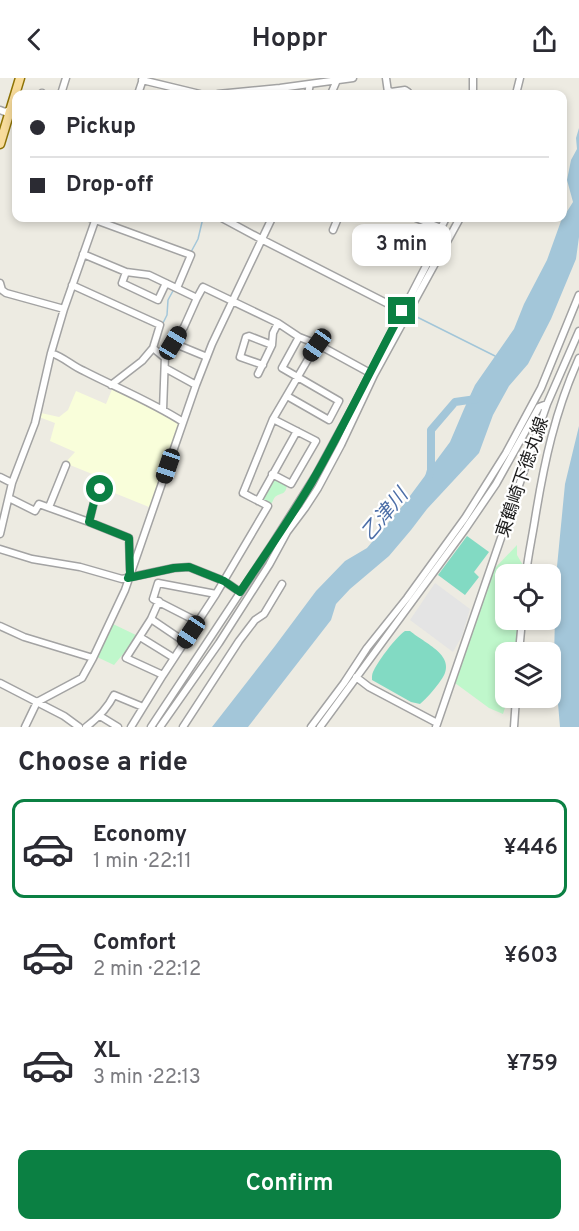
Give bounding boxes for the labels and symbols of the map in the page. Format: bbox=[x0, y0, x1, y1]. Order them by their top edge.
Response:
callout: 3 min bbox=[352, 224, 452, 266]
route end bbox=[388, 297, 415, 324]
car bbox=[156, 323, 190, 363]
car bbox=[299, 325, 335, 365]
street label: 東鶴崎下徳丸線 bbox=[492, 414, 555, 541]
car bbox=[154, 446, 182, 486]
route start bbox=[86, 475, 113, 502]
water label: 乙津川 bbox=[356, 482, 416, 547]
car bbox=[173, 612, 209, 652]

